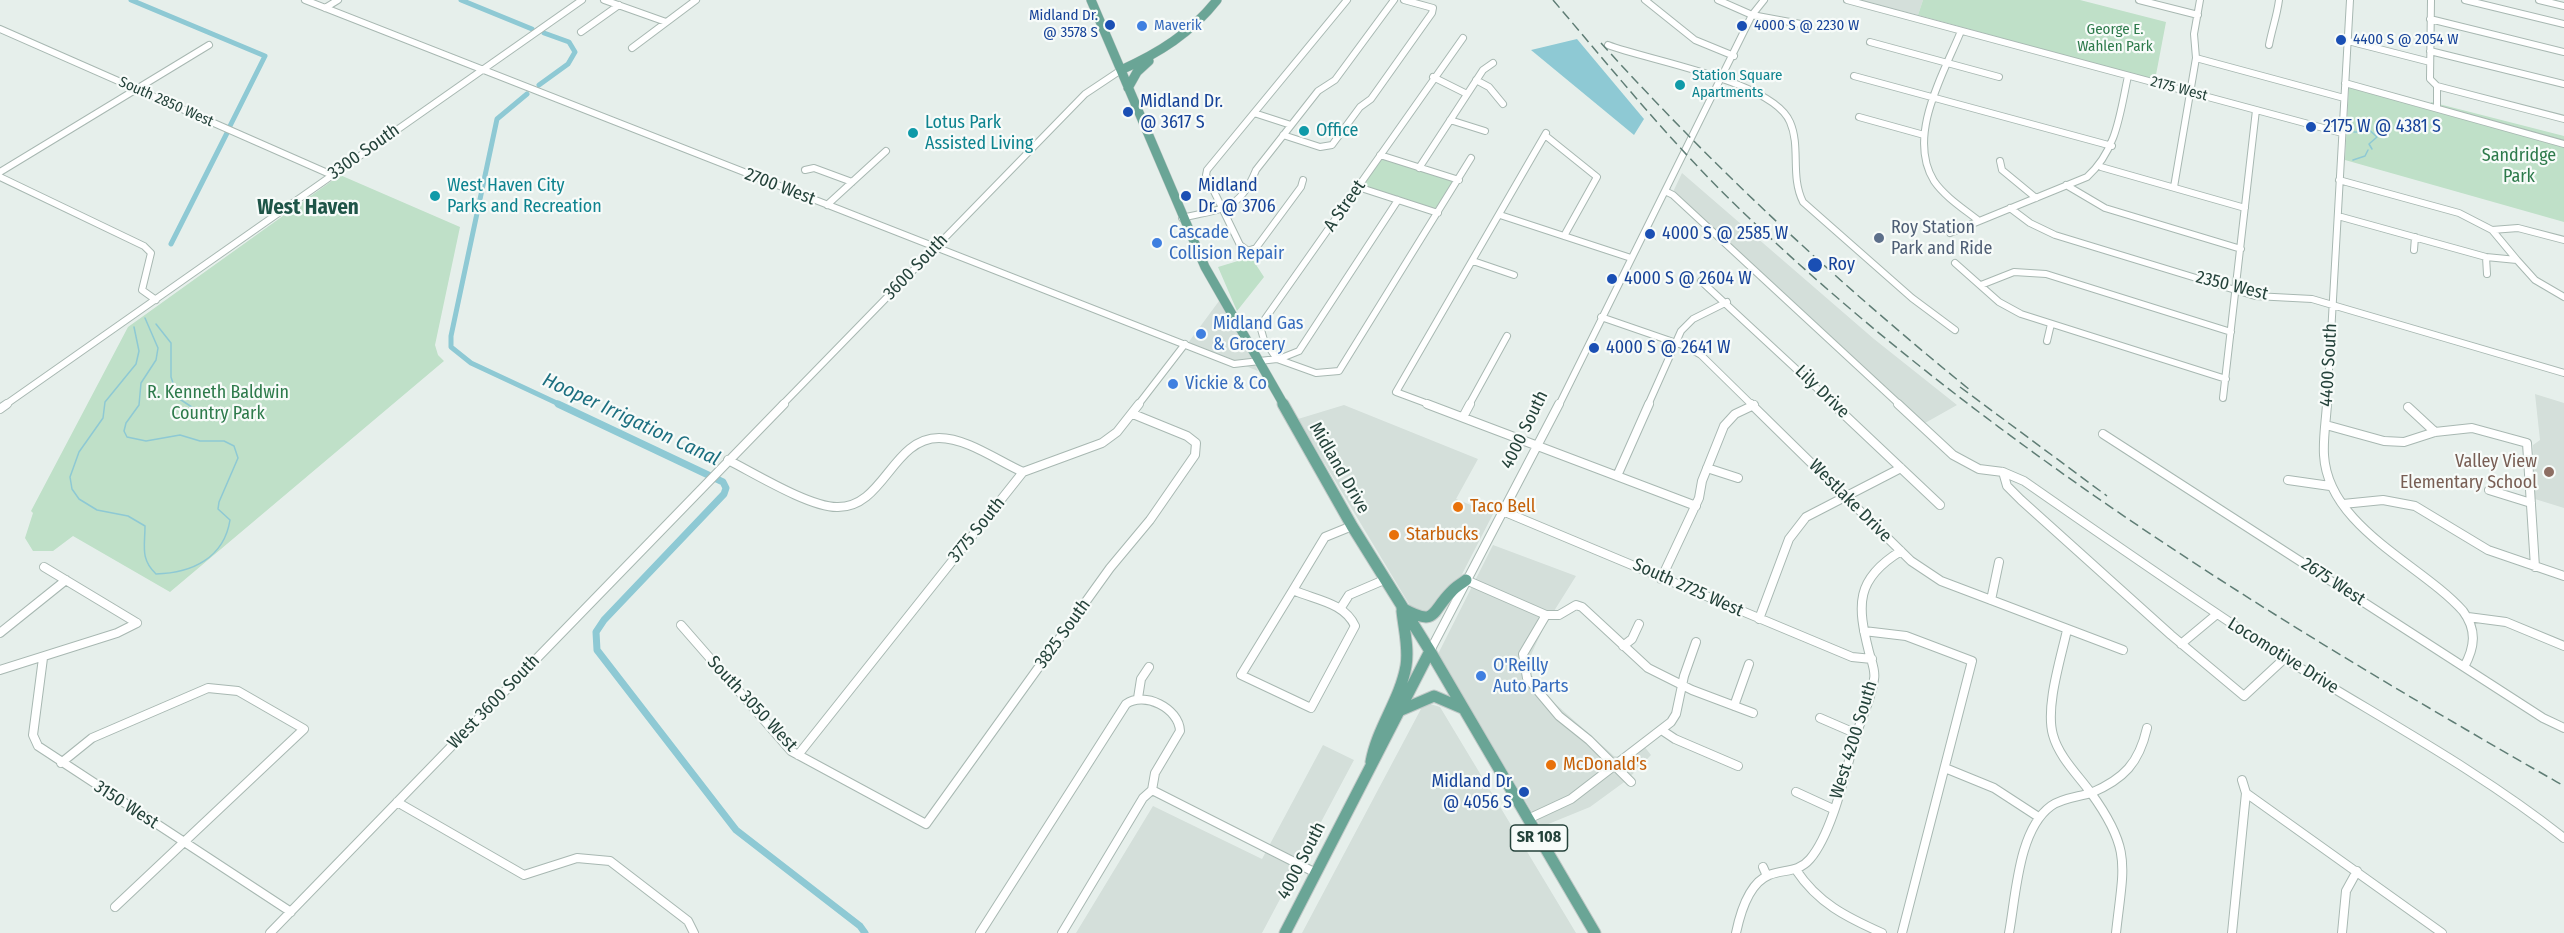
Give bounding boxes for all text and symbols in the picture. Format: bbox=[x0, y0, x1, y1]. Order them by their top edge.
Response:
place label: Midland Dr. @ 3578 S bbox=[1029, 7, 1098, 42]
place label: Maverik bbox=[1154, 17, 1202, 35]
place label: 4000 S @ 2230 W bbox=[1754, 17, 1859, 35]
marker: Midland Dr. @ 3578 S bbox=[1103, 18, 1117, 32]
marker: Maverik bbox=[1135, 19, 1149, 33]
marker: 4000 S @ 2230 W bbox=[1735, 19, 1749, 33]
park label: George E. Wahlen Park bbox=[2077, 21, 2153, 56]
place label: 4400 S @ 2054 W bbox=[2353, 31, 2458, 49]
marker: 4400 S @ 2054 W bbox=[2334, 33, 2348, 47]
place label: Station Square Apartments bbox=[1692, 67, 1782, 102]
street label: South 2850 West bbox=[116, 73, 216, 131]
street label: 2175 West bbox=[2149, 73, 2209, 105]
marker: Station Square Apartments bbox=[1673, 78, 1687, 92]
place label: Midland Dr. @ 3617 S bbox=[1140, 91, 1223, 134]
marker: Midland Dr. @ 3617 S bbox=[1121, 105, 1135, 119]
place label: Lotus Park Assisted Living bbox=[925, 112, 1033, 154]
place label: 2175 W @ 4381 S bbox=[2323, 116, 2441, 138]
street label: 3300 South bbox=[324, 120, 404, 184]
place label: Office bbox=[1316, 120, 1358, 142]
marker: 2175 W @ 4381 S bbox=[2304, 120, 2318, 134]
marker: Office bbox=[1297, 124, 1311, 138]
marker: Lotus Park Assisted Living bbox=[906, 126, 920, 140]
park label: Sandridge Park bbox=[2482, 145, 2556, 188]
street label: 2700 West bbox=[742, 164, 818, 210]
place label: West Haven City Parks and Recreation bbox=[447, 175, 602, 218]
place label: Midland Dr. @ 3706 bbox=[1198, 175, 1276, 218]
street label: A Street bbox=[1320, 176, 1370, 236]
marker: West Haven City Parks and Recreation bbox=[428, 189, 442, 203]
marker: Midland Dr. @ 3706 bbox=[1179, 189, 1193, 203]
district label: West Haven bbox=[257, 195, 359, 221]
place label: Roy Station Park and Ride bbox=[1891, 217, 1992, 260]
place label: Cascade Collision Repair bbox=[1169, 222, 1284, 264]
place label: 4000 S @ 2585 W bbox=[1662, 223, 1788, 245]
marker: 4000 S @ 2585 W bbox=[1643, 227, 1657, 241]
street label: 3600 South bbox=[879, 230, 953, 304]
marker: Roy Station Park and Ride bbox=[1872, 231, 1886, 245]
marker: Cascade Collision Repair bbox=[1150, 236, 1164, 250]
place label: Roy bbox=[1828, 254, 1855, 276]
marker: Roy bbox=[1806, 256, 1824, 274]
street label: 2350 West bbox=[2194, 267, 2270, 305]
place label: 4000 S @ 2604 W bbox=[1624, 268, 1752, 290]
marker: 4000 S @ 2604 W bbox=[1605, 272, 1619, 286]
place label: Midland Gas & Grocery bbox=[1213, 313, 1304, 356]
street label: 4400 South bbox=[2316, 323, 2342, 407]
marker: Midland Gas & Grocery bbox=[1194, 327, 1208, 341]
place label: 4000 S @ 2641 W bbox=[1606, 337, 1730, 359]
marker: 4000 S @ 2641 W bbox=[1587, 341, 1601, 355]
street label: Lily Drive bbox=[1790, 361, 1854, 423]
water label: Hooper Irrigation Canal bbox=[539, 368, 723, 472]
place label: Vickie & Co bbox=[1185, 373, 1267, 395]
marker: Vickie & Co bbox=[1166, 377, 1180, 391]
park label: R. Kenneth Baldwin Country Park bbox=[147, 382, 289, 424]
street label: 4000 South bbox=[1497, 387, 1553, 473]
street label: Midland Drive bbox=[1304, 418, 1374, 518]
place label: Valley View Elementary School bbox=[2400, 451, 2537, 494]
street label: Westlake Drive bbox=[1804, 455, 1896, 547]
marker: Valley View Elementary School bbox=[2542, 465, 2556, 479]
street label: 3775 South bbox=[944, 493, 1010, 567]
place label: Taco Bell bbox=[1470, 496, 1536, 518]
marker: Taco Bell bbox=[1451, 500, 1465, 514]
place label: Starbucks bbox=[1406, 524, 1478, 546]
marker: Starbucks bbox=[1387, 528, 1401, 542]
street label: 2675 West bbox=[2297, 553, 2369, 611]
street label: South 2725 West bbox=[1629, 554, 1747, 622]
street label: 3825 South bbox=[1031, 595, 1095, 673]
street label: Locomotive Drive bbox=[2224, 613, 2342, 699]
street label: West 3600 South bbox=[443, 650, 545, 754]
street label: South 3050 West bbox=[702, 652, 802, 756]
place label: O'Reilly Auto Parts bbox=[1493, 655, 1568, 698]
marker: O'Reilly Auto Parts bbox=[1474, 669, 1488, 683]
street label: West 4200 South bbox=[1826, 678, 1882, 802]
place label: McDonald's bbox=[1563, 754, 1647, 776]
marker: McDonald's bbox=[1544, 758, 1558, 772]
place label: Midland Dr @ 4056 S bbox=[1431, 771, 1512, 814]
street label: 3150 West bbox=[90, 776, 162, 834]
marker: Midland Dr @ 4056 S bbox=[1517, 785, 1531, 799]
street label: 4000 South bbox=[1273, 819, 1331, 903]
road number: SR 108 bbox=[1510, 825, 1568, 851]

